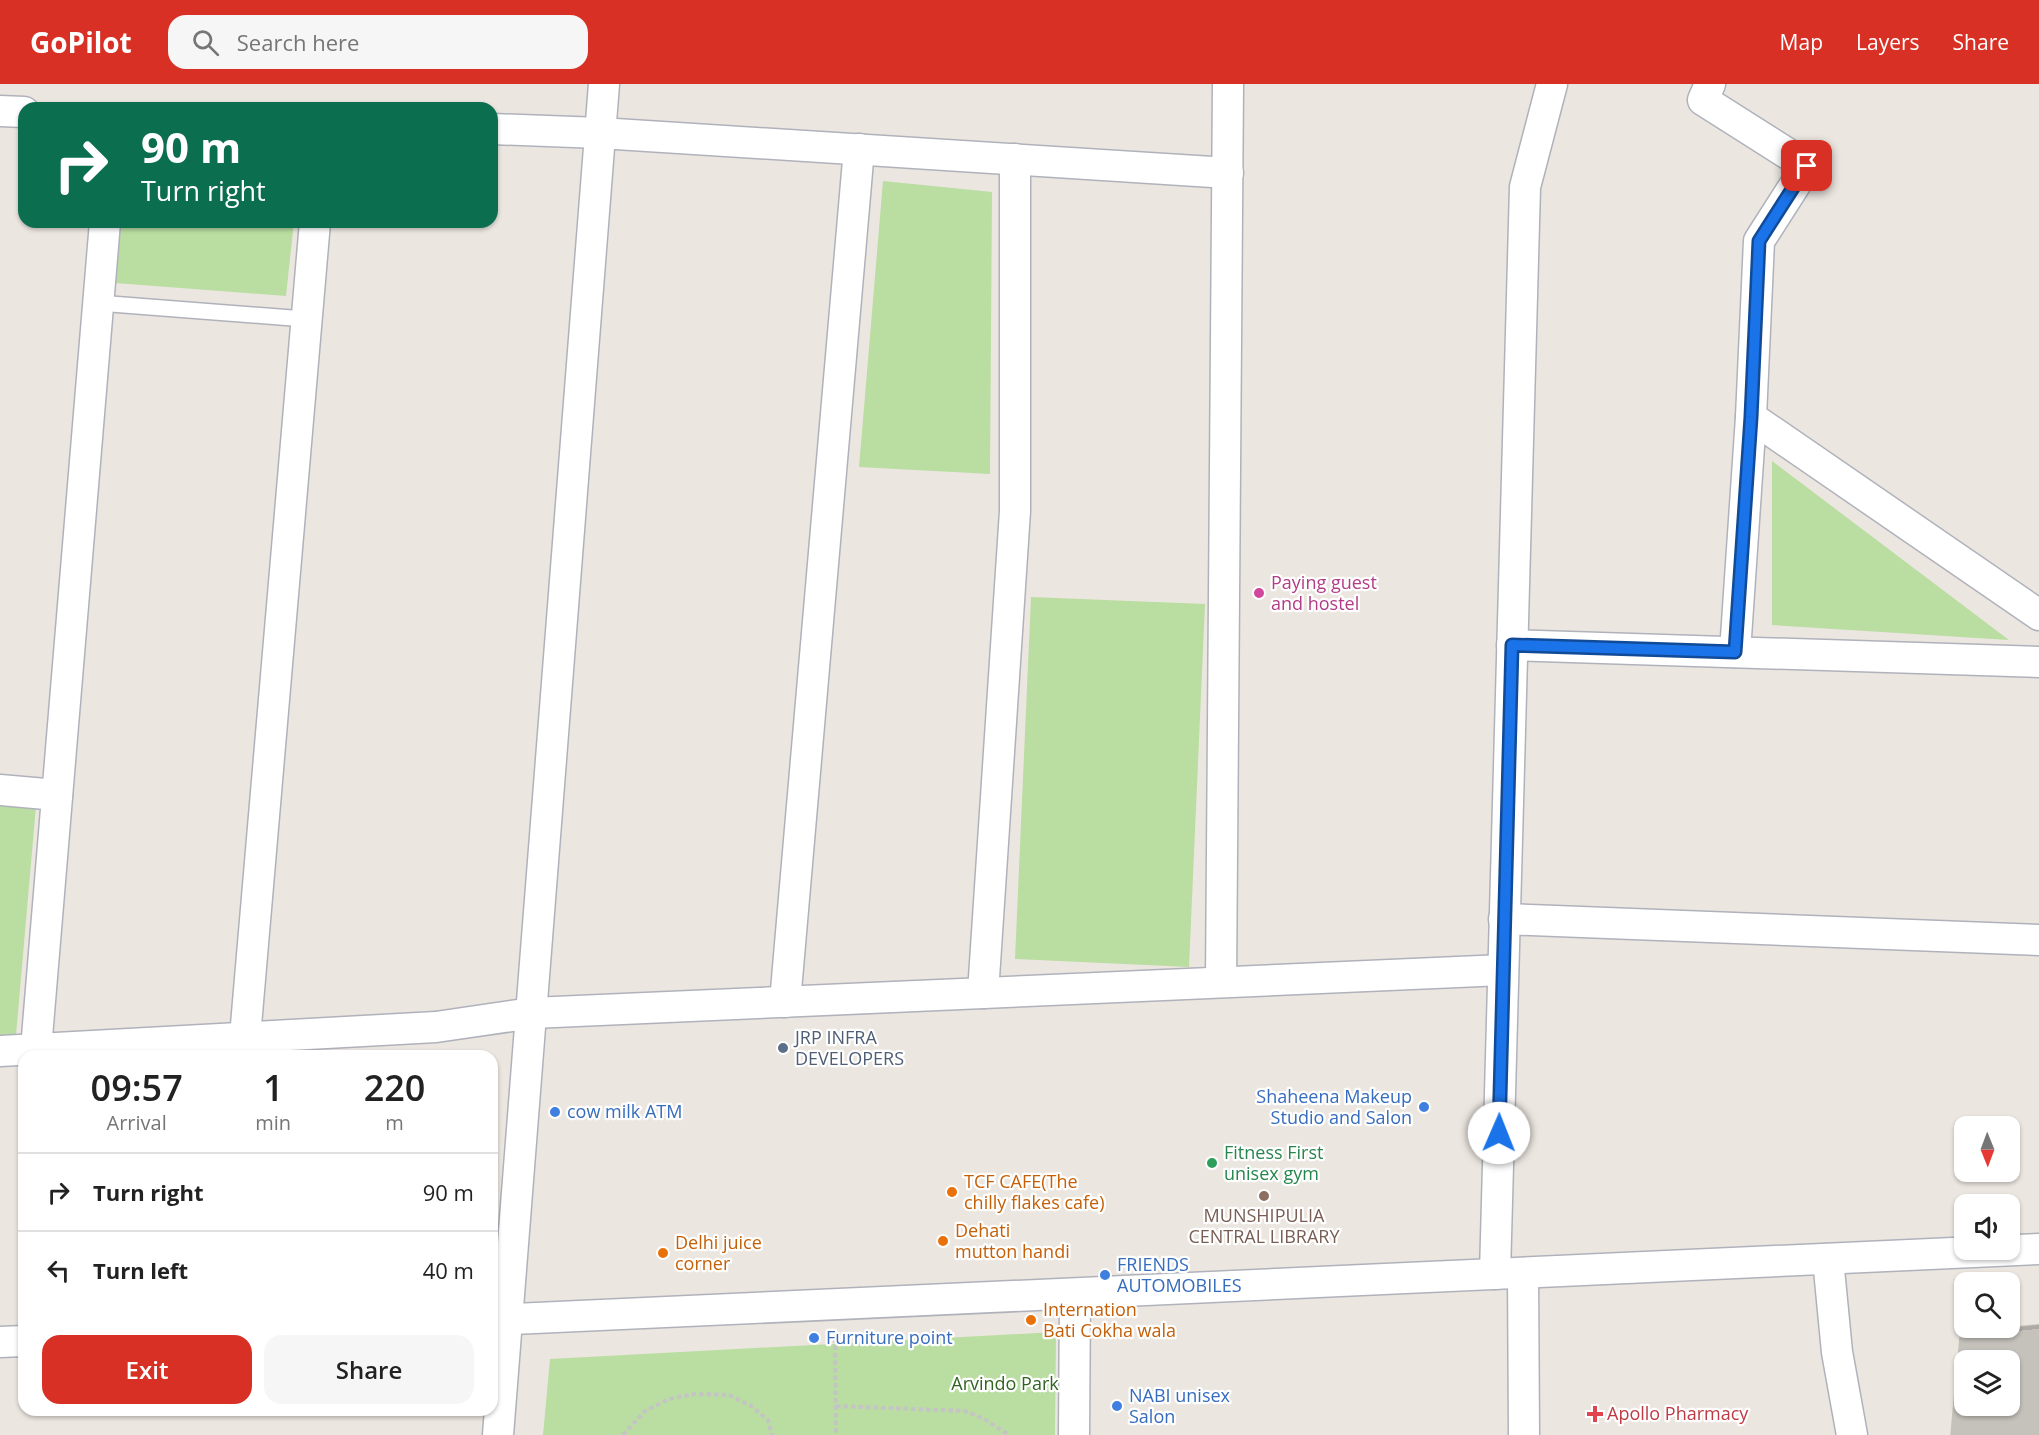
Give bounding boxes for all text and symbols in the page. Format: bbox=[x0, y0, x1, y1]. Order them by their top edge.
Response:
search box bbox=[168, 15, 588, 69]
text: GoPilot bbox=[30, 23, 132, 61]
icon: search bbox=[189, 26, 222, 59]
text: Search here bbox=[237, 27, 359, 57]
text: Map bbox=[1780, 28, 1823, 56]
text: Layers bbox=[1856, 28, 1920, 56]
text: Share bbox=[1953, 28, 2009, 56]
text: 90 m bbox=[141, 118, 241, 175]
icon: right bbox=[42, 126, 120, 204]
pin bbox=[1781, 140, 1832, 191]
icon: arrive bbox=[1790, 149, 1823, 182]
text: Turn right bbox=[141, 172, 266, 209]
place label: Paying guest and hostel bbox=[1271, 570, 1377, 615]
marker: Paying guest and hostel bbox=[1252, 586, 1266, 600]
place label: JRP INFRA DEVELOPERS bbox=[793, 1025, 904, 1070]
marker: JRP INFRA DEVELOPERS bbox=[776, 1041, 790, 1055]
text: 09:57 bbox=[91, 1063, 183, 1112]
text: 1 bbox=[263, 1063, 284, 1112]
text: 220 bbox=[364, 1063, 425, 1112]
place label: Shaheena Makeup Studio and Salon bbox=[1256, 1084, 1412, 1129]
place label: cow milk ATM bbox=[567, 1099, 682, 1123]
marker: Shaheena Makeup Studio and Salon bbox=[1417, 1100, 1431, 1114]
position arrow bbox=[1467, 1101, 1531, 1165]
marker: cow milk ATM bbox=[548, 1105, 562, 1119]
text: Arrival bbox=[107, 1109, 167, 1136]
text: min bbox=[255, 1109, 291, 1136]
text: m bbox=[385, 1109, 404, 1136]
north arrow bbox=[1954, 1116, 2020, 1182]
map controls bbox=[1954, 1116, 2020, 1416]
place label: Fitness First unisex gym bbox=[1224, 1140, 1323, 1185]
marker: Fitness First unisex gym bbox=[1205, 1156, 1219, 1170]
place label: TCF CAFE(The chilly flakes cafe) bbox=[964, 1169, 1105, 1214]
icon: right bbox=[42, 1176, 75, 1209]
text: Turn right bbox=[93, 1177, 204, 1207]
text: 90 m bbox=[423, 1177, 474, 1207]
marker: TCF CAFE(The chilly flakes cafe) bbox=[945, 1185, 959, 1199]
marker: MUNSHIPULIA CENTRAL LIBRARY bbox=[1257, 1189, 1271, 1203]
button: sound bbox=[1954, 1194, 2020, 1260]
place label: MUNSHIPULIA CENTRAL LIBRARY bbox=[1188, 1203, 1340, 1248]
place label: Dehati mutton handi bbox=[955, 1218, 1070, 1263]
place label: Delhi juice corner bbox=[675, 1230, 762, 1275]
marker: Dehati mutton handi bbox=[936, 1234, 950, 1248]
marker: Delhi juice corner bbox=[656, 1246, 670, 1260]
place label: FRIENDS AUTOMOBILES bbox=[1117, 1252, 1242, 1297]
icon: left bbox=[42, 1254, 75, 1287]
text: Turn left bbox=[93, 1255, 188, 1285]
text: 40 m bbox=[423, 1255, 474, 1285]
marker: FRIENDS AUTOMOBILES bbox=[1098, 1268, 1112, 1282]
button: search bbox=[1954, 1272, 2020, 1338]
place label: Internation Bati Cokha wala bbox=[1043, 1297, 1176, 1342]
marker: Internation Bati Cokha wala bbox=[1024, 1313, 1038, 1327]
place label: Furniture point bbox=[826, 1325, 953, 1349]
marker: Furniture point bbox=[807, 1331, 821, 1345]
button: Exit bbox=[42, 1335, 252, 1404]
button: Share bbox=[264, 1335, 474, 1404]
button: layers bbox=[1954, 1350, 2020, 1416]
park label: Arvindo Park bbox=[951, 1371, 1059, 1395]
place label: NABI unisex Salon bbox=[1129, 1383, 1231, 1428]
marker: NABI unisex Salon bbox=[1110, 1399, 1124, 1413]
place label: Apollo Pharmacy bbox=[1607, 1401, 1749, 1425]
marker: Apollo Pharmacy bbox=[1588, 1407, 1602, 1421]

